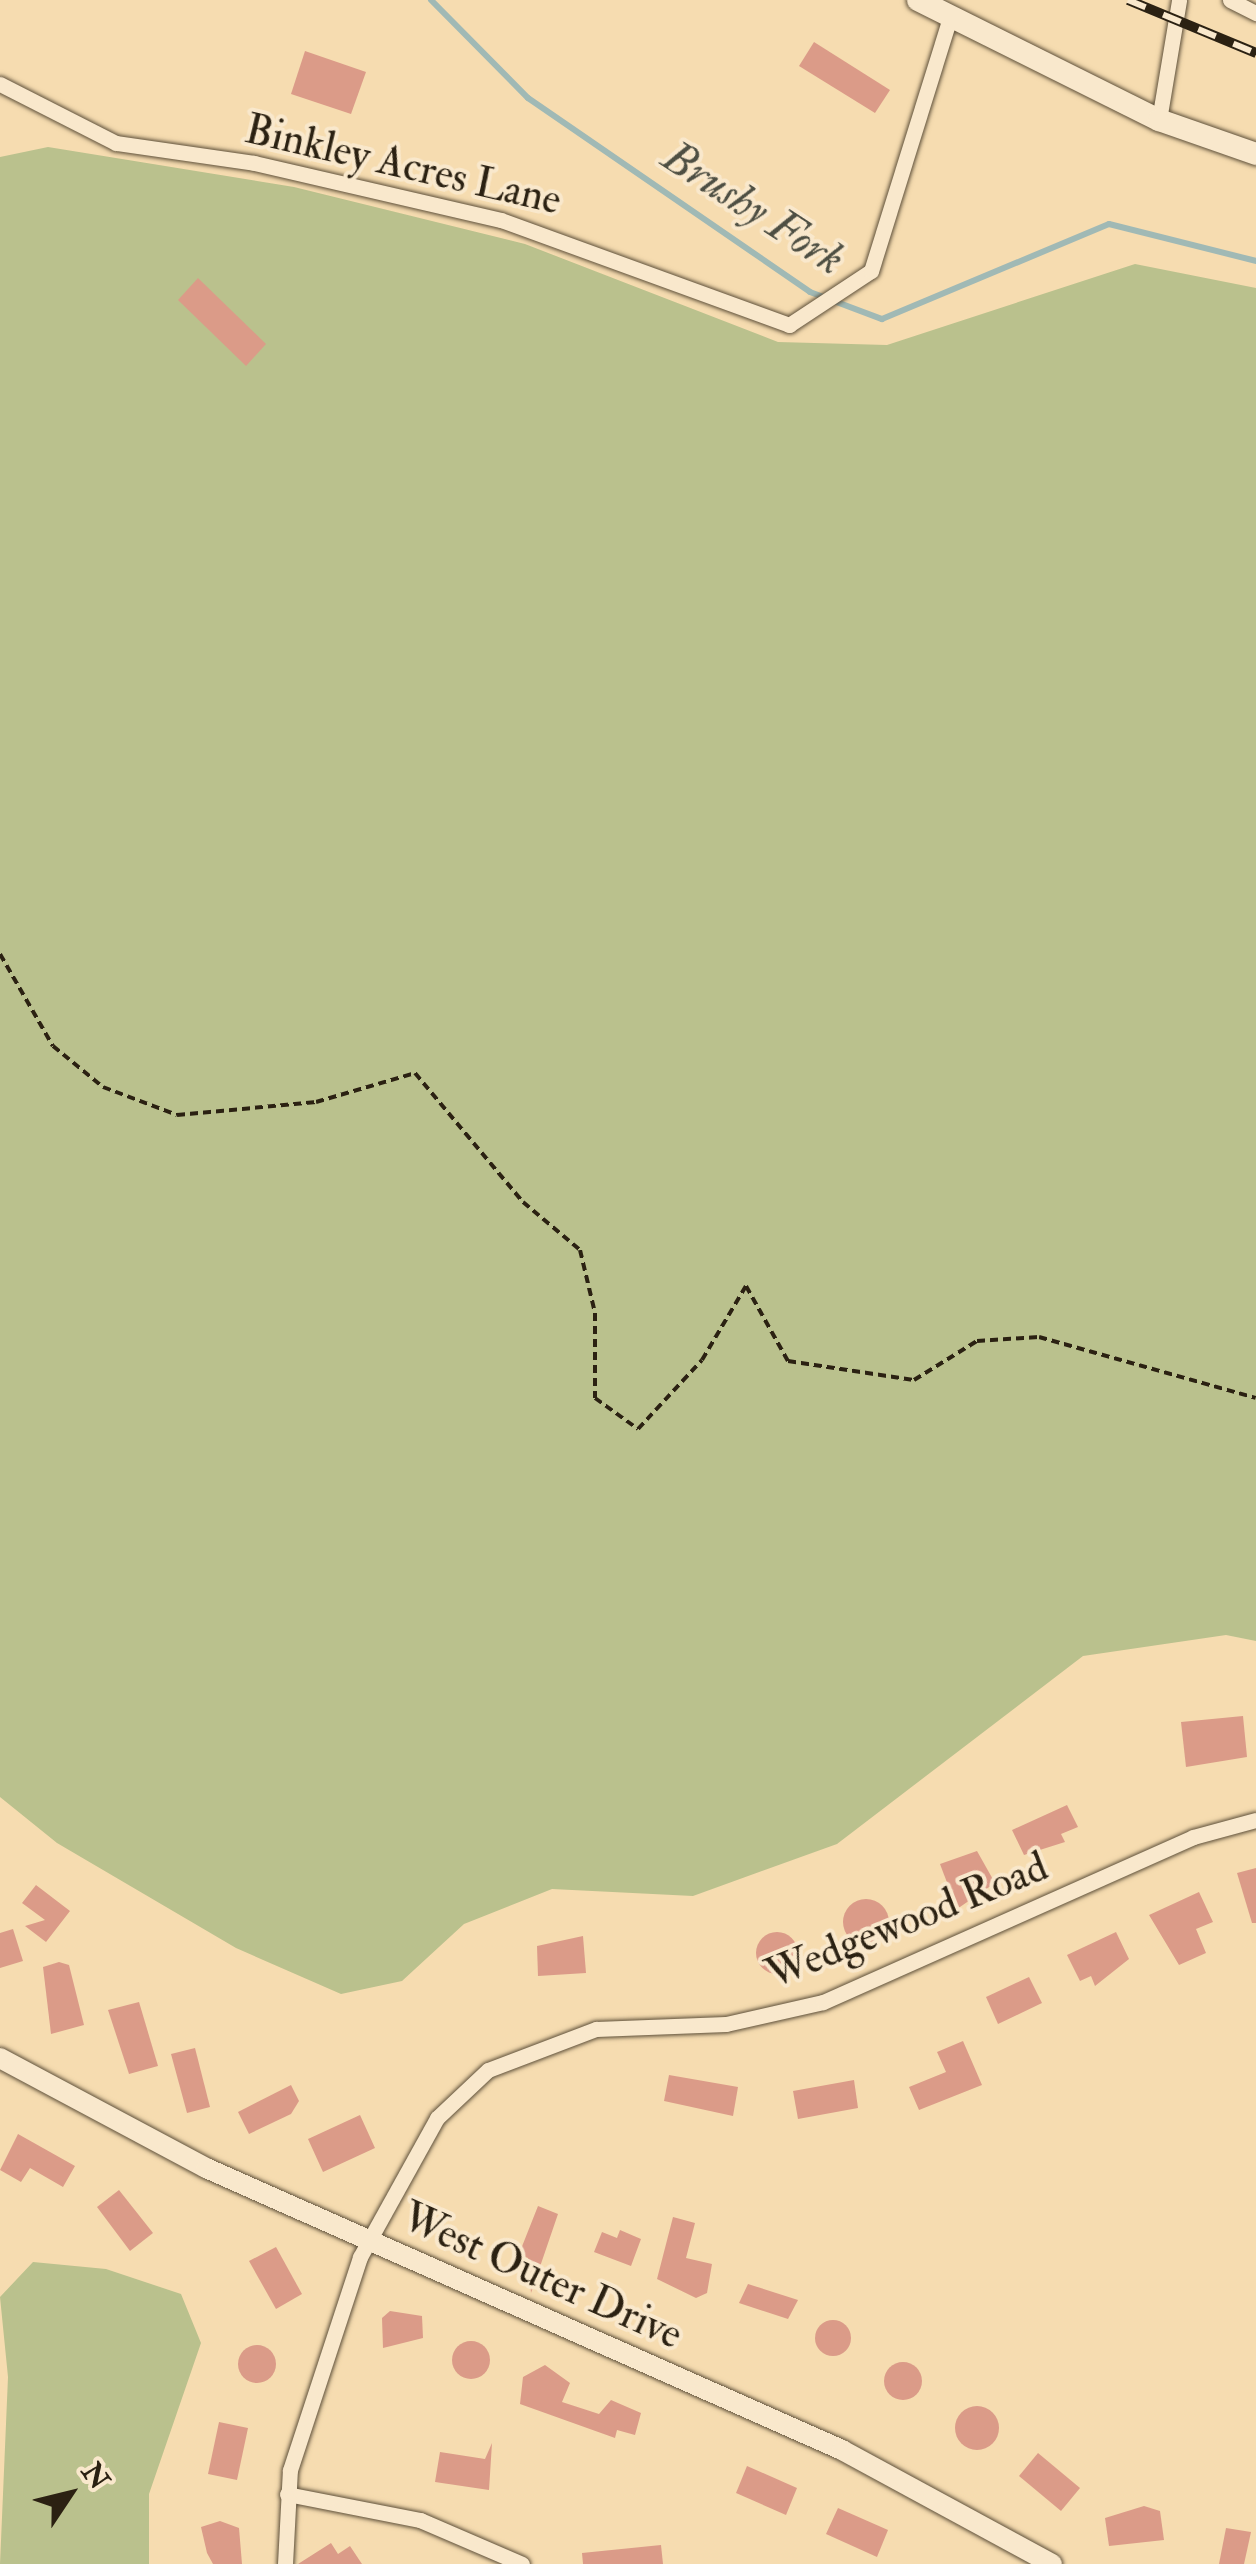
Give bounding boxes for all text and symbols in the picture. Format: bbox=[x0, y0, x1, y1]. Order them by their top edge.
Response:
street label: Binkley Acres Lane bbox=[240, 104, 566, 226]
water label: Brushy Fork bbox=[652, 130, 854, 288]
street label: Wedgewood Road bbox=[759, 1842, 1055, 2000]
street label: West Outer Drive bbox=[394, 2192, 690, 2360]
north arrow bbox=[20, 2444, 120, 2544]
text: N bbox=[73, 2456, 117, 2497]

